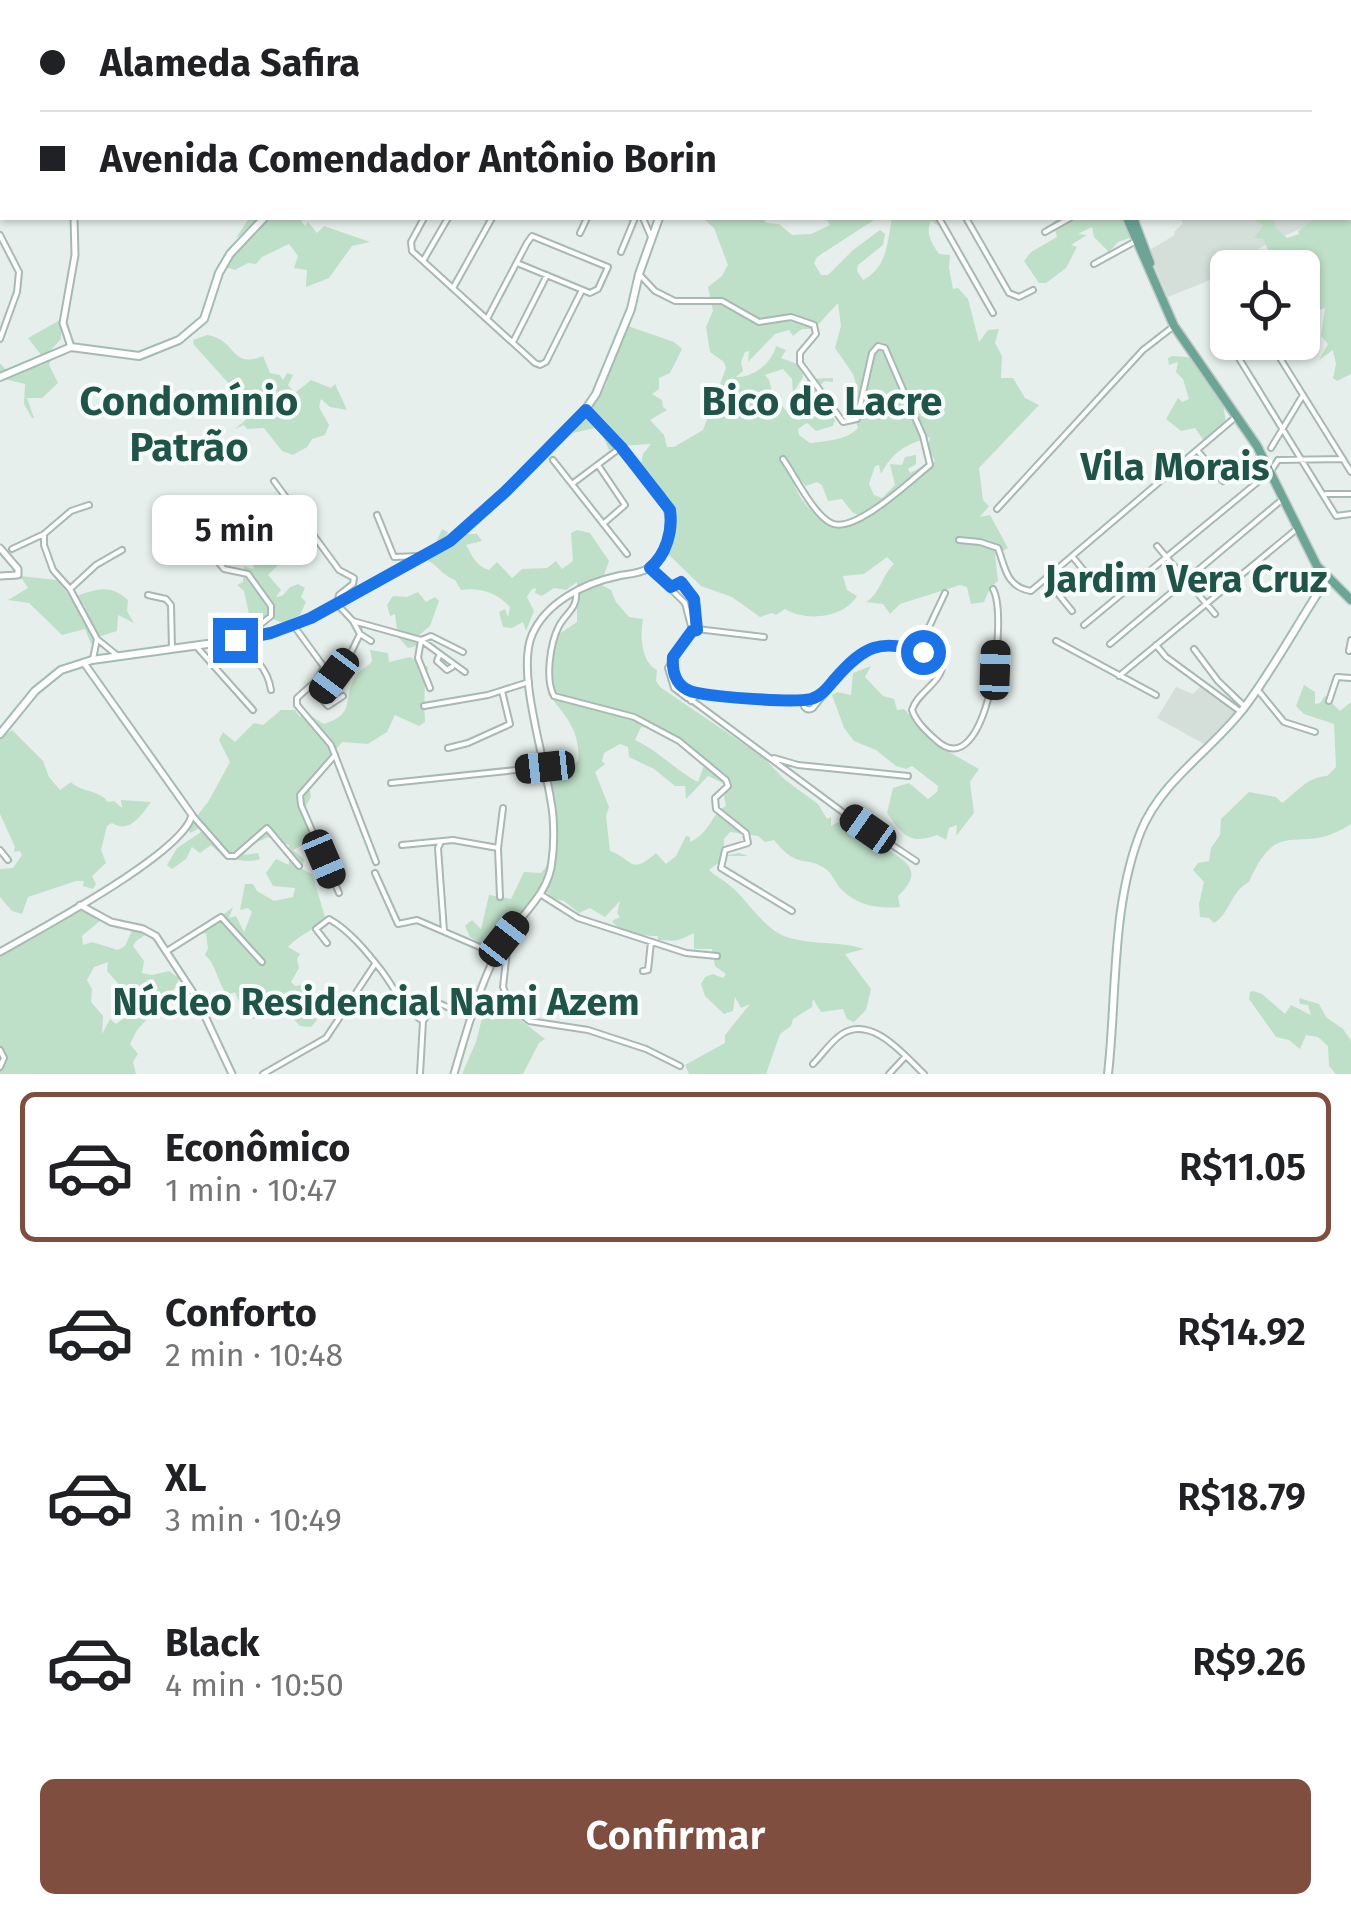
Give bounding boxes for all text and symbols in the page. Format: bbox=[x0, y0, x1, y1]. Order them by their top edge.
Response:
text: Alameda Safira bbox=[100, 40, 360, 86]
text: Avenida Comendador Antônio Borin bbox=[100, 136, 717, 182]
map controls bbox=[1210, 250, 1320, 360]
button: locate bbox=[1210, 250, 1320, 360]
district label: Condomínio Patrão bbox=[80, 378, 298, 472]
district label: Bico de Lacre bbox=[702, 378, 942, 426]
district label: Vila Morais bbox=[1079, 444, 1270, 490]
callout: 5 min bbox=[152, 495, 318, 565]
text: 5 min bbox=[195, 511, 274, 549]
district label: Jardim Vera Cruz bbox=[1044, 556, 1327, 602]
route end bbox=[213, 618, 258, 663]
route start bbox=[901, 630, 946, 675]
car bbox=[979, 639, 1011, 701]
car bbox=[304, 643, 364, 709]
car bbox=[514, 749, 576, 785]
car bbox=[835, 800, 901, 858]
car bbox=[298, 826, 350, 892]
car bbox=[474, 906, 534, 972]
district label: Núcleo Residencial Nami Azem bbox=[112, 979, 640, 1025]
icon: car bbox=[45, 1122, 135, 1212]
text: Econômico bbox=[165, 1125, 350, 1171]
text: R$11.05 bbox=[1179, 1144, 1306, 1190]
text: 1 min · 10:47 bbox=[165, 1171, 337, 1209]
icon: car bbox=[45, 1287, 135, 1377]
text: Conforto bbox=[165, 1290, 317, 1336]
text: R$14.92 bbox=[1177, 1309, 1306, 1355]
text: 2 min · 10:48 bbox=[165, 1336, 343, 1374]
icon: car bbox=[45, 1452, 135, 1542]
text: XL bbox=[165, 1455, 207, 1501]
text: R$18.79 bbox=[1177, 1474, 1306, 1520]
text: 3 min · 10:49 bbox=[165, 1501, 342, 1539]
icon: car bbox=[45, 1617, 135, 1707]
text: Black bbox=[165, 1620, 260, 1666]
text: R$9.26 bbox=[1192, 1639, 1306, 1685]
text: 4 min · 10:50 bbox=[165, 1666, 344, 1704]
button: Confirmar bbox=[40, 1779, 1311, 1894]

